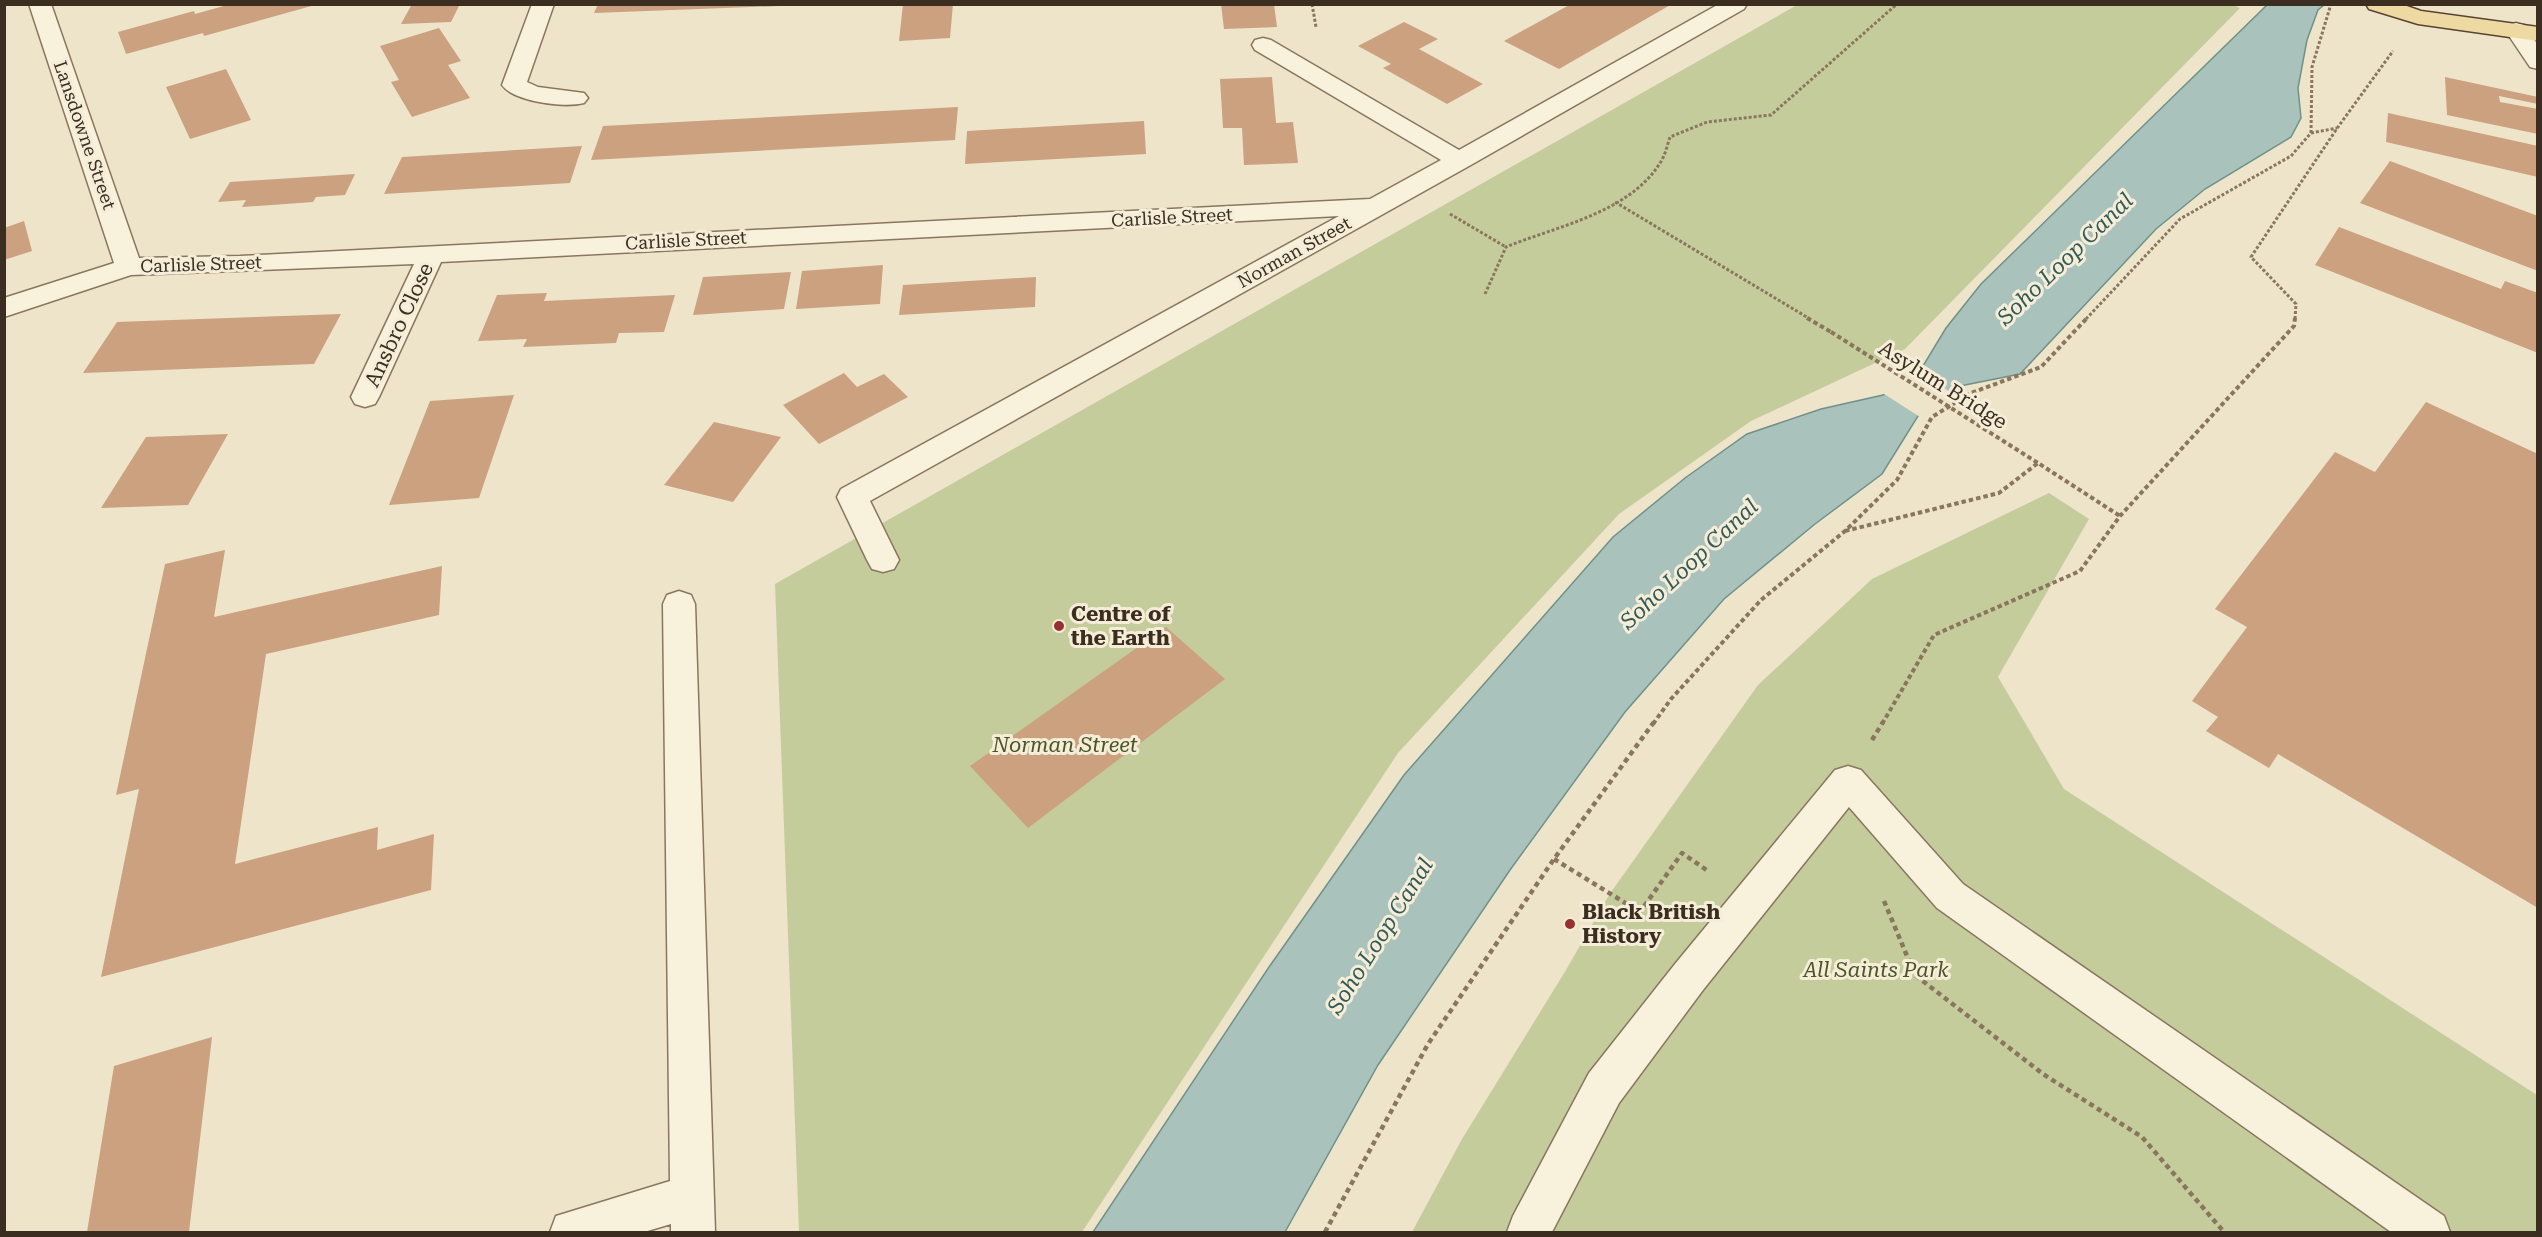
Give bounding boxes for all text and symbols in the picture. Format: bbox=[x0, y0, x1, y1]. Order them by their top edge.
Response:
street label: Lansdowne Street bbox=[50, 58, 120, 212]
water label: Soho Loop Canal bbox=[1991, 188, 2138, 331]
street label: Carlisle Street bbox=[1111, 203, 1234, 231]
street label: Norman Street bbox=[1234, 212, 1355, 292]
street label: Carlisle Street bbox=[625, 226, 748, 254]
street label: Carlisle Street bbox=[140, 251, 262, 277]
street label: Ansbro Close bbox=[360, 259, 438, 391]
street label: Asylum Bridge bbox=[1874, 336, 2012, 434]
water label: Soho Loop Canal bbox=[1614, 494, 1763, 635]
place label: Centre of the Earth bbox=[1071, 602, 1171, 650]
marker: Centre of the Earth bbox=[1052, 619, 1066, 633]
park label: Norman Street bbox=[991, 733, 1138, 757]
water label: Soho Loop Canal bbox=[1321, 854, 1438, 1019]
place label: Black British History bbox=[1582, 900, 1720, 948]
marker: Black British History bbox=[1563, 917, 1577, 931]
park label: All Saints Park bbox=[1801, 958, 1949, 982]

